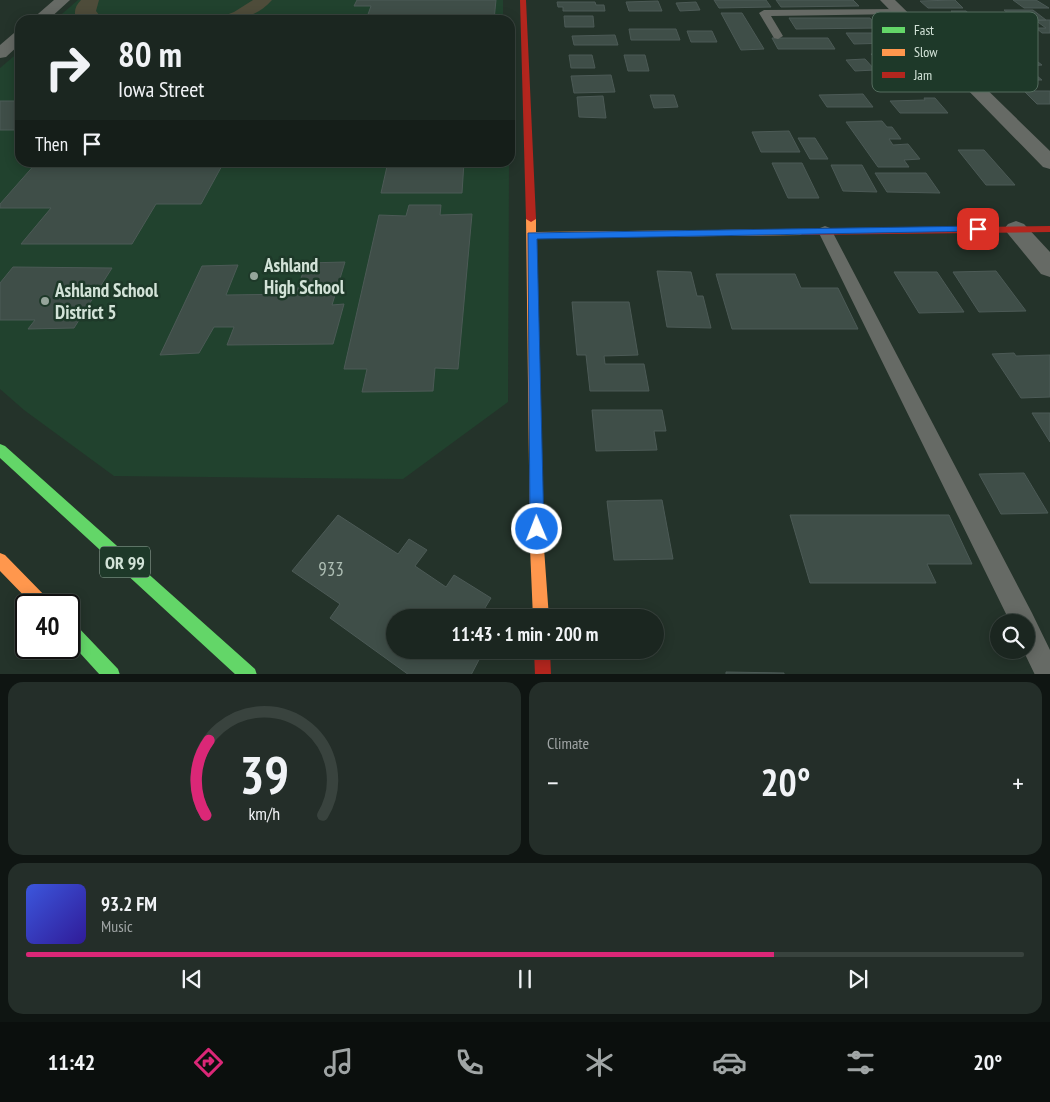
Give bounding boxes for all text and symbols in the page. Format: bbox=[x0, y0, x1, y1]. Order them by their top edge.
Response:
legend bbox=[872, 12, 1038, 92]
text: Fast bbox=[914, 21, 934, 39]
text: 80 m bbox=[118, 31, 182, 77]
icon: right bbox=[35, 35, 100, 100]
text: Slow bbox=[914, 43, 938, 61]
text: Jam bbox=[913, 66, 932, 84]
text: Iowa Street bbox=[118, 75, 204, 103]
icon: arrive bbox=[78, 130, 106, 158]
text: Then bbox=[35, 132, 68, 156]
pin bbox=[957, 208, 999, 250]
icon: arrive bbox=[964, 215, 992, 243]
place label: Ashland High School bbox=[263, 253, 345, 299]
marker: Ashland High School bbox=[248, 270, 260, 282]
place label: Ashland School District 5 bbox=[54, 278, 158, 324]
marker: Ashland School District 5 bbox=[39, 295, 51, 307]
position arrow bbox=[510, 502, 562, 554]
road number: OR 99 bbox=[100, 546, 150, 578]
house number: 933 bbox=[318, 557, 344, 581]
speed limit sign: 40 bbox=[15, 594, 80, 659]
map controls bbox=[990, 614, 1035, 659]
button: search bbox=[990, 614, 1035, 659]
text: 11:43 · 1 min · 200 m bbox=[452, 622, 598, 646]
text: Climate bbox=[547, 733, 589, 753]
text: 39 bbox=[240, 741, 289, 808]
text: 20° bbox=[760, 757, 811, 806]
text: − bbox=[547, 764, 559, 801]
text: + bbox=[1012, 764, 1024, 801]
text: km/h bbox=[249, 802, 280, 825]
text: 93.2 FM bbox=[101, 892, 157, 916]
text: Music bbox=[101, 916, 133, 936]
icon: previous bbox=[178, 965, 206, 993]
icon: pause bbox=[511, 965, 539, 993]
icon: next bbox=[844, 965, 872, 993]
icon: directions bbox=[191, 1045, 226, 1080]
icon: music bbox=[321, 1045, 356, 1080]
icon: phone bbox=[452, 1045, 487, 1080]
icon: climate bbox=[582, 1045, 617, 1080]
icon: car bbox=[712, 1045, 747, 1080]
icon: filters bbox=[843, 1045, 878, 1080]
text: 11:42 bbox=[48, 1048, 95, 1076]
text: 20° bbox=[973, 1048, 1002, 1076]

